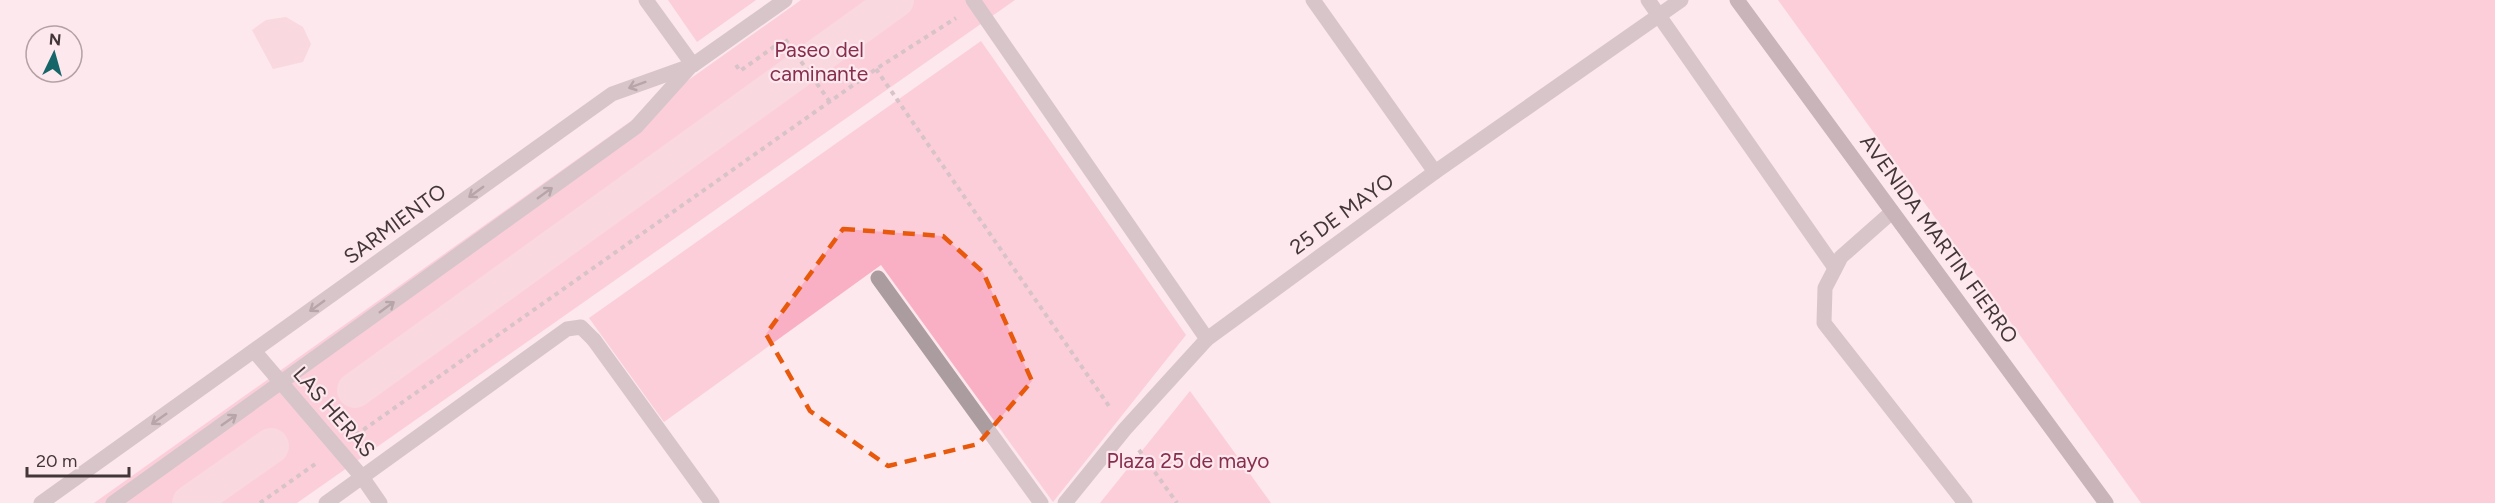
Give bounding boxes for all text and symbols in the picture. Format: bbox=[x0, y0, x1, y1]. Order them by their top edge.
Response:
north arrow bbox=[24, 24, 84, 84]
text: N bbox=[48, 30, 62, 50]
park label: Paseo del caminante bbox=[770, 37, 868, 86]
one-way arrow bbox=[629, 80, 647, 91]
street label: AVENIDA MARTIN FIERRO bbox=[1855, 129, 2024, 348]
street label: 25 DE MAYO bbox=[1285, 168, 1398, 260]
street label: SARMIENTO bbox=[339, 178, 451, 269]
one-way arrow bbox=[468, 186, 484, 198]
one-way arrow bbox=[537, 186, 553, 199]
one-way arrow bbox=[310, 299, 326, 312]
one-way arrow bbox=[379, 300, 395, 313]
street label: LAS HERAS bbox=[288, 361, 380, 462]
one-way arrow bbox=[151, 413, 167, 425]
one-way arrow bbox=[220, 414, 236, 426]
scale bar bbox=[27, 440, 129, 478]
park label: Plaza 25 de mayo bbox=[1106, 448, 1270, 473]
text: 20 m bbox=[36, 450, 77, 472]

